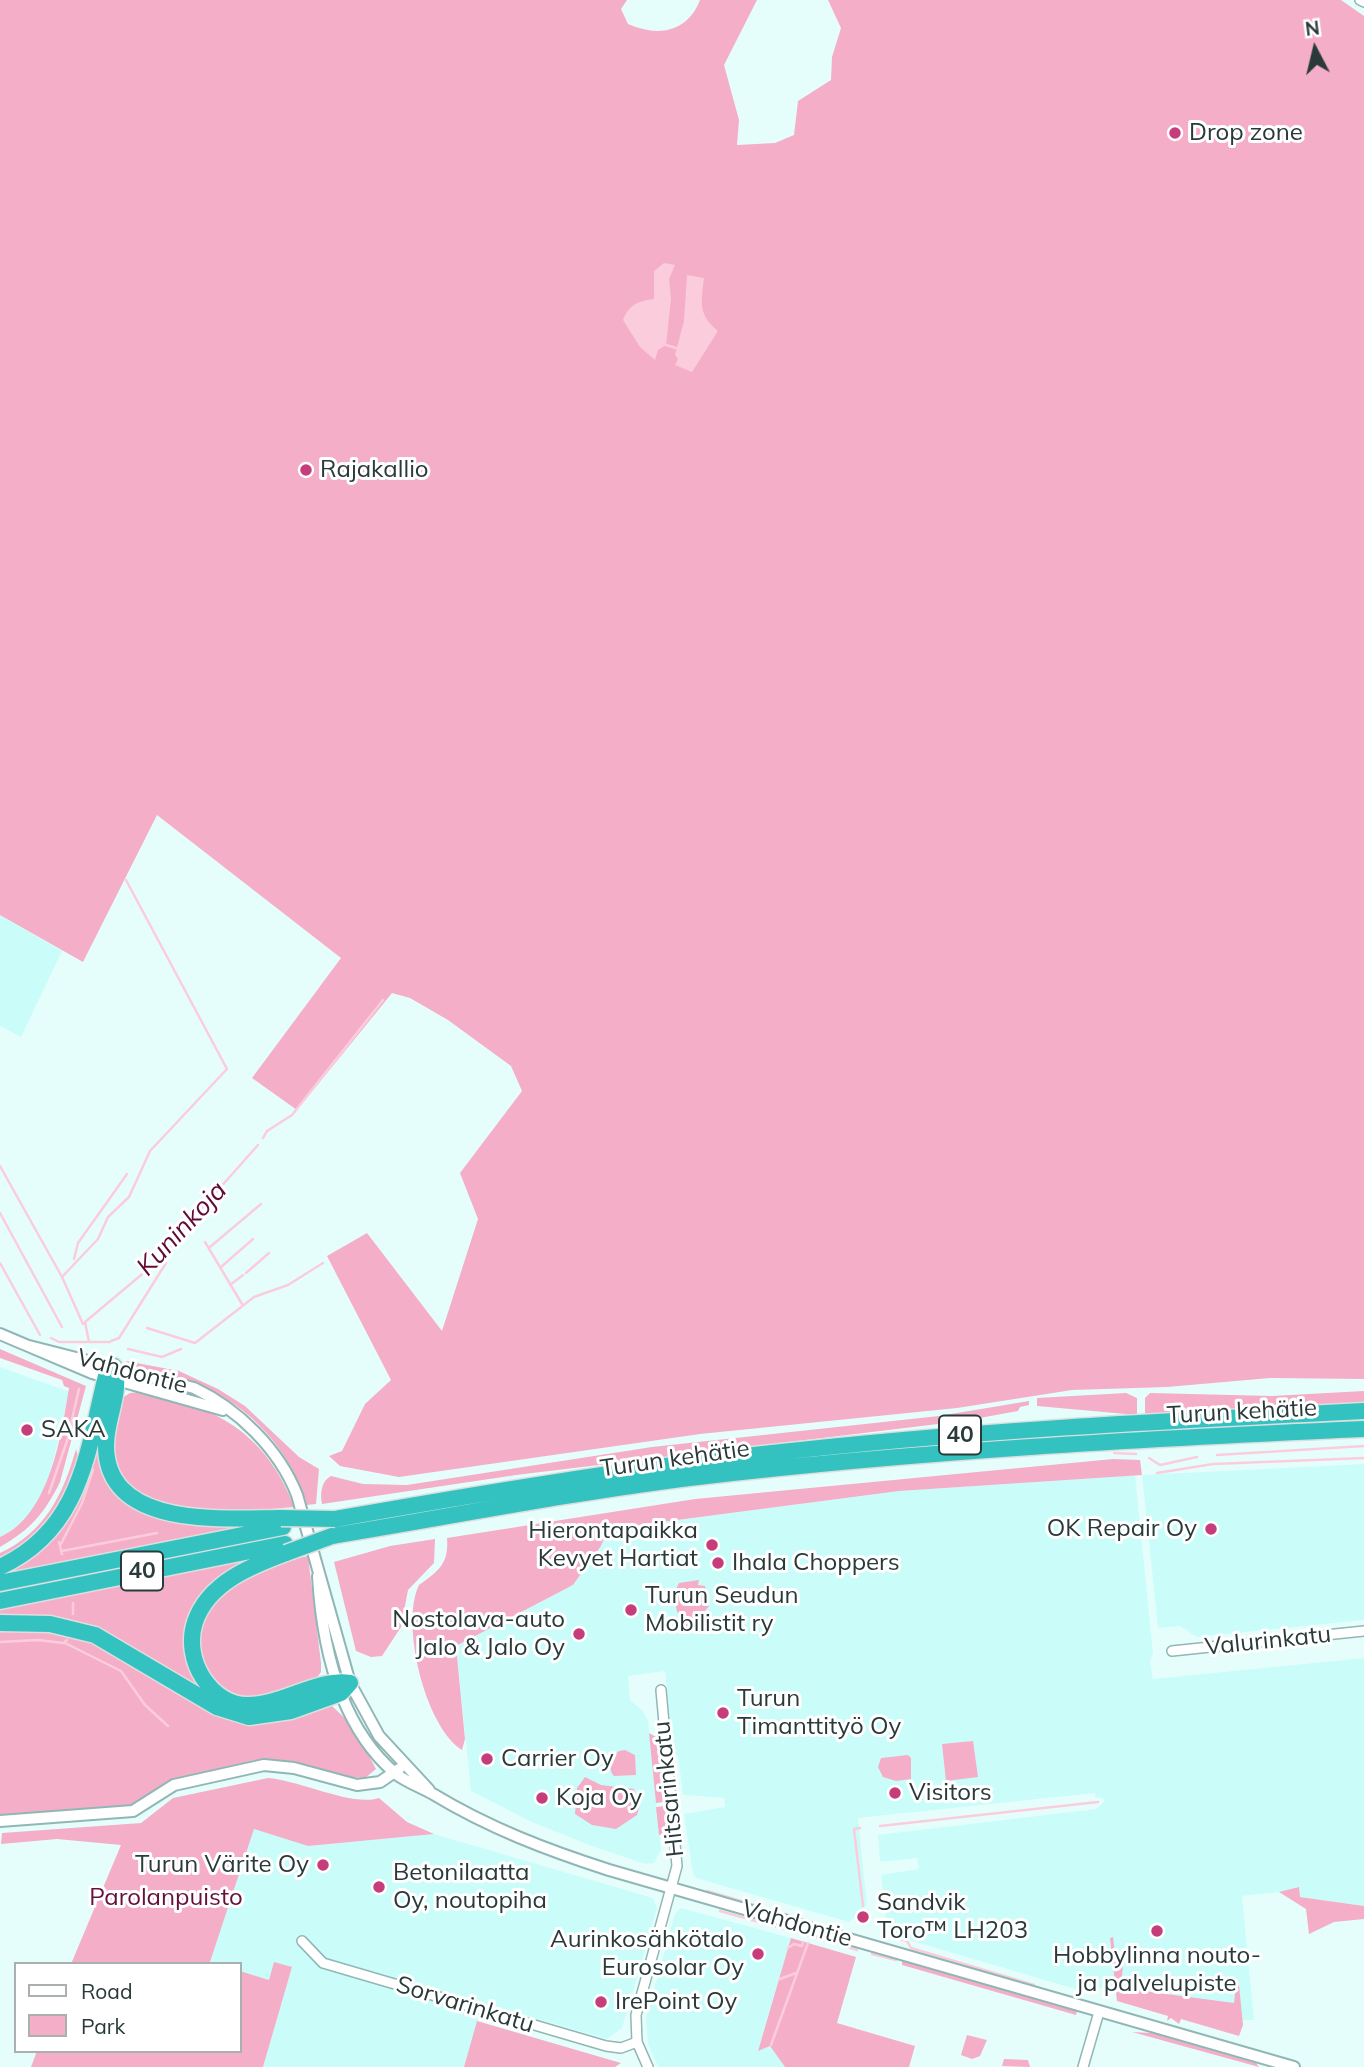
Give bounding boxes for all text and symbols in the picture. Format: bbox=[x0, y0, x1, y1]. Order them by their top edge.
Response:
north arrow bbox=[1280, 14, 1350, 84]
text: N bbox=[1304, 15, 1321, 41]
place label: Drop zone bbox=[1189, 119, 1303, 147]
marker: Drop zone bbox=[1167, 125, 1183, 141]
place label: Rajakallio bbox=[320, 456, 429, 484]
marker: Rajakallio bbox=[298, 462, 314, 478]
water label: Kuninkoja bbox=[130, 1175, 234, 1283]
street label: Vahdontie bbox=[74, 1343, 190, 1401]
street label: Turun kehätie bbox=[1166, 1394, 1318, 1430]
place label: SAKA bbox=[41, 1416, 106, 1444]
road number: 40 bbox=[939, 1416, 981, 1454]
marker: SAKA bbox=[19, 1422, 35, 1438]
street label: Turun kehätie bbox=[599, 1434, 751, 1484]
place label: OK Repair Oy bbox=[1047, 1515, 1197, 1543]
place label: Hierontapaikka Kevyet Hartiat bbox=[528, 1517, 698, 1573]
marker: OK Repair Oy bbox=[1203, 1521, 1219, 1537]
marker: Hierontapaikka Kevyet Hartiat bbox=[704, 1537, 720, 1553]
place label: Ihala Choppers bbox=[732, 1549, 900, 1577]
road number: 40 bbox=[121, 1552, 163, 1590]
marker: Ihala Choppers bbox=[710, 1555, 726, 1571]
place label: Turun Seudun Mobilistit ry bbox=[645, 1582, 799, 1638]
marker: Turun Seudun Mobilistit ry bbox=[623, 1602, 639, 1618]
place label: Nostolava-auto Jalo & Jalo Oy bbox=[392, 1606, 565, 1662]
street label: Valurinkatu bbox=[1203, 1620, 1333, 1662]
marker: Nostolava-auto Jalo & Jalo Oy bbox=[571, 1626, 587, 1642]
place label: Turun Timanttityö Oy bbox=[737, 1685, 901, 1741]
marker: Turun Timanttityö Oy bbox=[715, 1705, 731, 1721]
street label: Hitsarinkatu bbox=[648, 1720, 690, 1858]
place label: Carrier Oy bbox=[501, 1745, 614, 1773]
marker: Carrier Oy bbox=[479, 1751, 495, 1767]
place label: Visitors bbox=[909, 1779, 992, 1807]
place label: Koja Oy bbox=[556, 1784, 642, 1812]
marker: Visitors bbox=[887, 1785, 903, 1801]
marker: Koja Oy bbox=[534, 1790, 550, 1806]
place label: Turun Värite Oy bbox=[135, 1851, 309, 1879]
marker: Turun Värite Oy bbox=[315, 1857, 331, 1873]
place label: Betonilaatta Oy, noutopiha bbox=[393, 1859, 547, 1915]
marker: Betonilaatta Oy, noutopiha bbox=[371, 1879, 387, 1895]
park label: Parolanpuisto bbox=[89, 1884, 243, 1912]
place label: Sandvik Toro™ LH203 bbox=[877, 1889, 1028, 1945]
street label: Vahdontie bbox=[739, 1895, 855, 1953]
marker: Sandvik Toro™ LH203 bbox=[855, 1909, 871, 1925]
marker: Hobbylinna nouto- ja palvelupiste bbox=[1149, 1923, 1165, 1939]
place label: Aurinkosähkötalo Eurosolar Oy bbox=[550, 1926, 744, 1982]
place label: Hobbylinna nouto- ja palvelupiste bbox=[1053, 1942, 1261, 1998]
marker: Aurinkosähkötalo Eurosolar Oy bbox=[750, 1946, 766, 1962]
legend bbox=[14, 1962, 242, 2053]
street label: Sorvarinkatu bbox=[393, 1970, 537, 2040]
text: Road bbox=[81, 1978, 132, 2004]
place label: IrePoint Oy bbox=[615, 1988, 737, 2016]
marker: IrePoint Oy bbox=[593, 1994, 609, 2010]
text: Park bbox=[81, 2013, 125, 2039]

